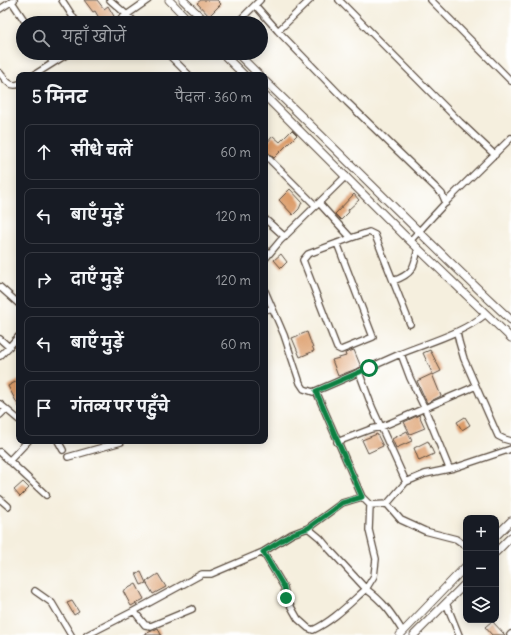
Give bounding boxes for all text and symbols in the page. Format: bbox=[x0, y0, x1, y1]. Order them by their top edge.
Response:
search box bbox=[16, 16, 268, 60]
icon: search bbox=[30, 27, 52, 49]
text: यहाँ खोजें bbox=[62, 27, 126, 46]
text: 5 मिनट bbox=[32, 86, 87, 108]
text: पैदल · 360 m bbox=[175, 89, 252, 106]
icon: ahead bbox=[33, 141, 55, 163]
text: सीधे चलें bbox=[71, 141, 132, 160]
text: 60 m bbox=[220, 144, 251, 161]
icon: left bbox=[33, 205, 55, 227]
text: बाएँ मुड़ें bbox=[71, 205, 123, 224]
text: 120 m bbox=[216, 208, 251, 225]
icon: right bbox=[33, 269, 55, 291]
text: दाएँ मुड़ें bbox=[71, 269, 123, 288]
text: 120 m bbox=[216, 272, 251, 289]
icon: left bbox=[33, 333, 55, 355]
text: बाएँ मुड़ें bbox=[71, 333, 123, 352]
text: 60 m bbox=[220, 336, 251, 353]
route start bbox=[360, 359, 378, 377]
icon: arrive bbox=[33, 397, 55, 419]
text: गंतव्य पर पहुँचे bbox=[71, 397, 169, 416]
map controls bbox=[463, 515, 499, 623]
button: + bbox=[463, 515, 499, 551]
button: − bbox=[463, 551, 499, 587]
button: layers bbox=[463, 587, 499, 623]
route end bbox=[277, 589, 295, 607]

